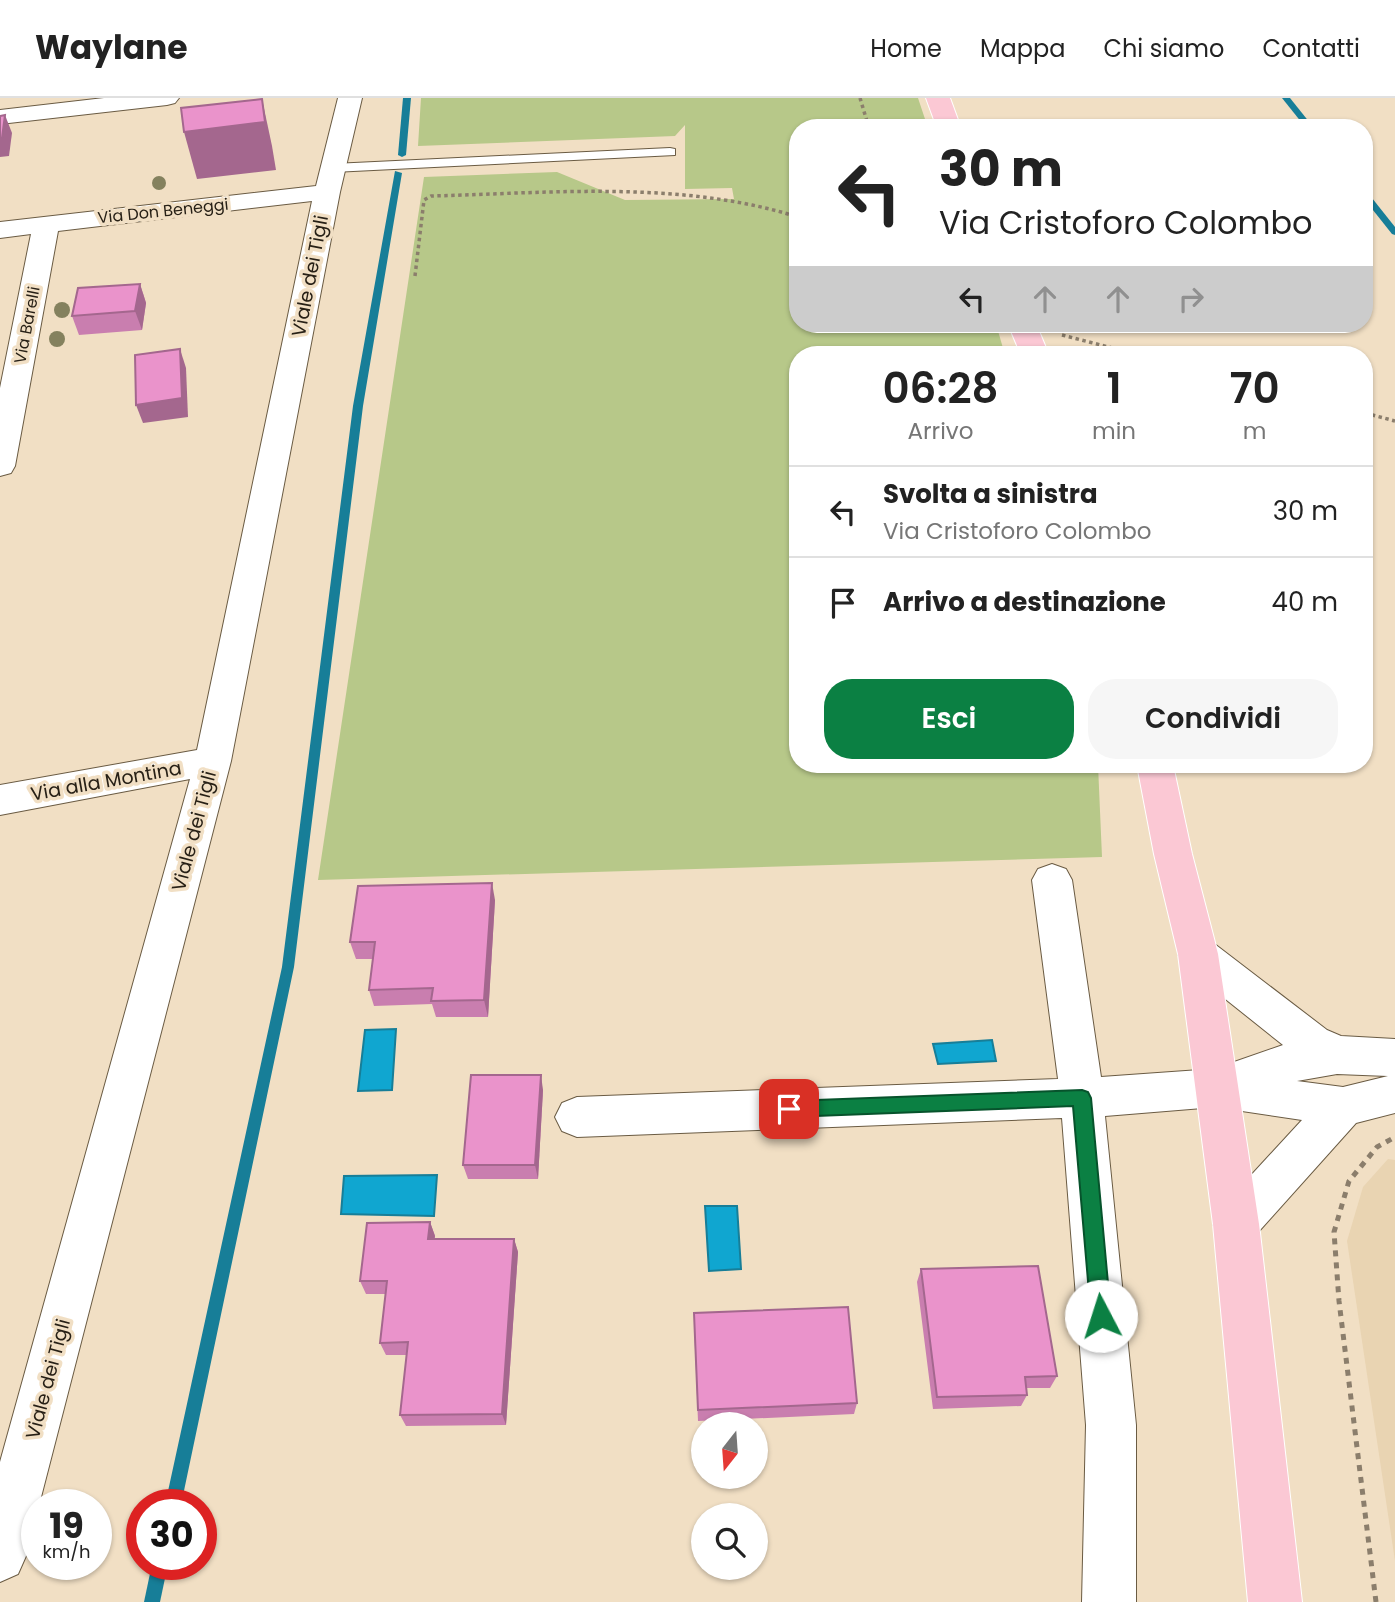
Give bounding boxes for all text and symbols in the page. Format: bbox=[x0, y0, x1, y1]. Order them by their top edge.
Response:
text: Waylane bbox=[35, 24, 188, 71]
text: Home bbox=[870, 32, 942, 65]
text: Mappa bbox=[980, 32, 1065, 65]
text: Chi siamo bbox=[1103, 32, 1224, 65]
text: Contatti bbox=[1262, 32, 1360, 65]
text: 30 m bbox=[939, 135, 1063, 203]
icon: left bbox=[824, 147, 915, 238]
street label: Via Don Beneggi bbox=[96, 193, 230, 229]
text: Via Cristoforo Colombo bbox=[939, 200, 1313, 245]
street label: Viale dei Tigli bbox=[285, 213, 335, 339]
icon: left bbox=[953, 280, 991, 318]
icon: ahead bbox=[1026, 280, 1064, 318]
icon: ahead bbox=[1099, 280, 1137, 318]
icon: right bbox=[1172, 280, 1210, 318]
street label: Via Barelli bbox=[8, 284, 46, 366]
text: 06:28 bbox=[882, 359, 999, 418]
text: 1 bbox=[1106, 359, 1122, 418]
text: 70 bbox=[1229, 359, 1280, 418]
text: Arrivo bbox=[908, 415, 973, 447]
text: min bbox=[1092, 415, 1136, 447]
text: m bbox=[1243, 415, 1266, 447]
text: Svolta a sinistra bbox=[883, 476, 1098, 512]
icon: left bbox=[824, 493, 862, 531]
text: 30 m bbox=[1273, 493, 1338, 529]
text: Via Cristoforo Colombo bbox=[883, 515, 1152, 547]
icon: arrive bbox=[824, 584, 862, 622]
text: Arrivo a destinazione bbox=[883, 584, 1166, 620]
text: 40 m bbox=[1272, 584, 1338, 620]
button: Esci bbox=[824, 679, 1074, 759]
button: Condividi bbox=[1088, 679, 1338, 759]
street label: Via alla Montina bbox=[28, 754, 184, 808]
street label: Viale dei Tigli bbox=[165, 768, 223, 894]
pin bbox=[759, 1079, 819, 1139]
icon: arrive bbox=[770, 1090, 808, 1128]
position arrow bbox=[1064, 1279, 1138, 1353]
street label: Viale dei Tigli bbox=[19, 1316, 77, 1442]
north arrow bbox=[691, 1412, 768, 1489]
map controls bbox=[691, 1412, 768, 1580]
speed limit sign: 30 bbox=[126, 1489, 217, 1580]
text: 19 bbox=[49, 1501, 84, 1550]
button: search bbox=[691, 1503, 768, 1580]
text: km/h bbox=[43, 1539, 90, 1564]

